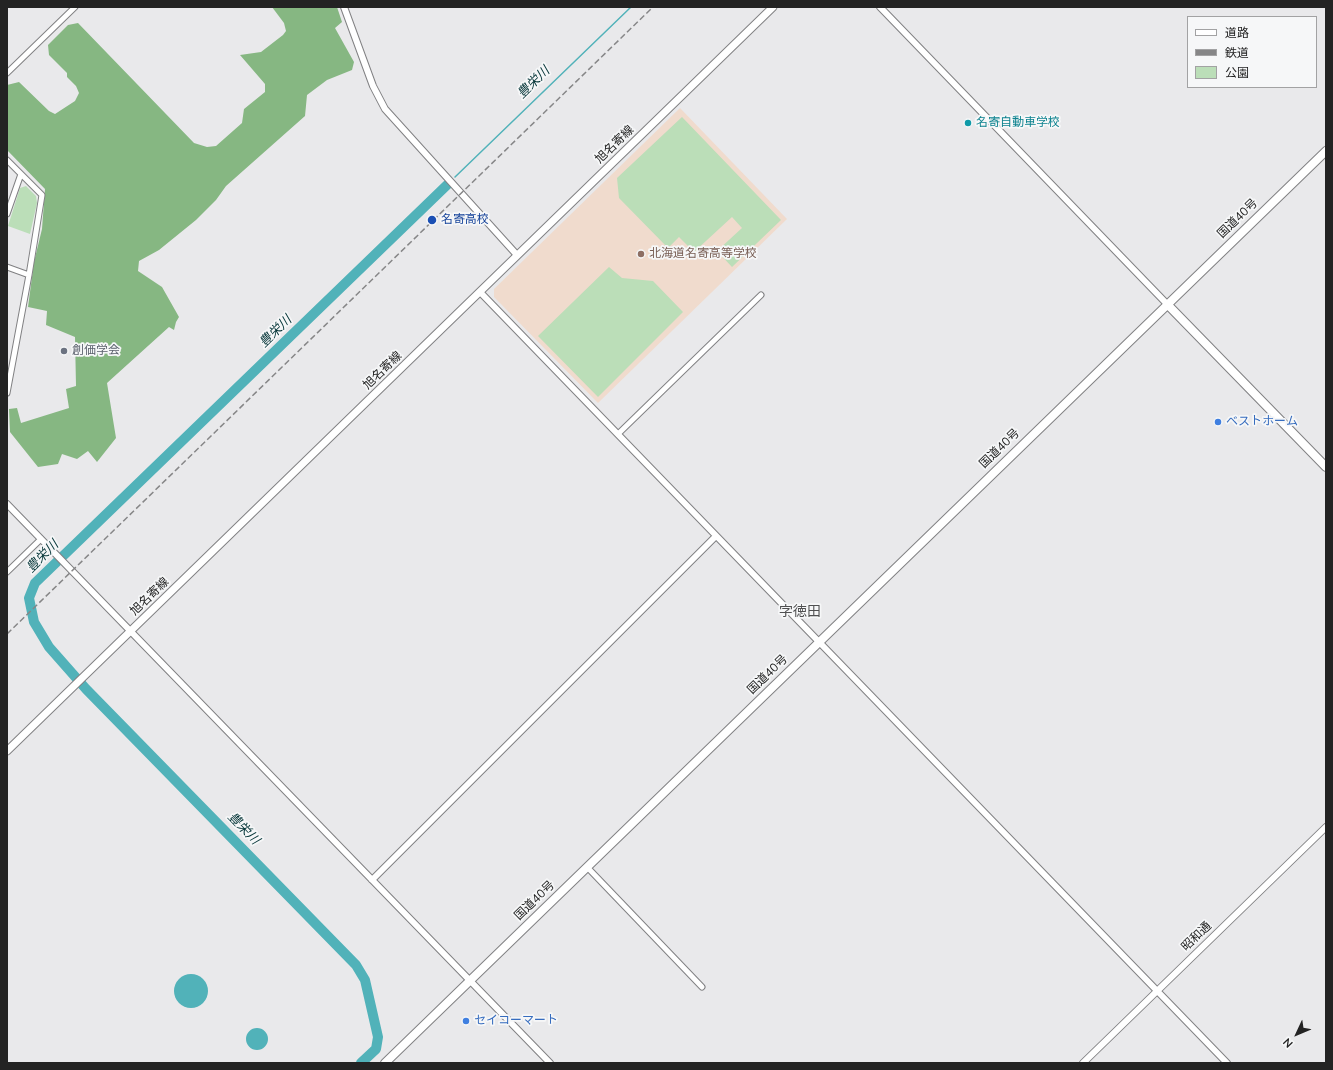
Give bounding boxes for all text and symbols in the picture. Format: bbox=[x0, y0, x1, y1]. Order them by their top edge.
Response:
legend bbox=[1187, 16, 1317, 88]
text: 道路 bbox=[1225, 25, 1249, 41]
text: 鉄道 bbox=[1225, 45, 1249, 61]
water label: 豊栄川 bbox=[515, 64, 553, 102]
text: 公園 bbox=[1225, 65, 1249, 81]
place label: 名寄自動車学校 bbox=[976, 116, 1060, 130]
marker: 名寄自動車学校 bbox=[963, 118, 973, 128]
street label: 旭名寄線 bbox=[593, 123, 637, 167]
street label: 国道40号 bbox=[1215, 196, 1261, 242]
place label: 名寄高校 bbox=[441, 213, 489, 227]
marker: 名寄高校 bbox=[426, 214, 438, 226]
place label: 北海道名寄高等学校 bbox=[649, 247, 757, 261]
marker: 北海道名寄高等学校 bbox=[636, 249, 646, 259]
water label: 豊栄川 bbox=[257, 313, 295, 351]
place label: 創価学会 bbox=[72, 344, 120, 358]
marker: 創価学会 bbox=[59, 346, 69, 356]
street label: 旭名寄線 bbox=[361, 349, 405, 393]
place label: ベストホーム bbox=[1226, 415, 1298, 429]
marker: ベストホーム bbox=[1213, 417, 1223, 427]
street label: 国道40号 bbox=[977, 426, 1023, 472]
water label: 豊栄川 bbox=[24, 538, 62, 576]
street label: 旭名寄線 bbox=[128, 575, 172, 619]
district label: 字徳田 bbox=[779, 605, 821, 621]
street label: 国道40号 bbox=[745, 652, 791, 698]
water label: 豊栄川 bbox=[224, 810, 262, 848]
street label: 国道40号 bbox=[512, 878, 558, 924]
street label: 昭和通 bbox=[1179, 919, 1215, 955]
place label: セイコーマート bbox=[474, 1014, 558, 1028]
north arrow bbox=[1277, 1014, 1317, 1054]
marker: セイコーマート bbox=[461, 1016, 471, 1026]
text: N bbox=[1280, 1035, 1296, 1051]

